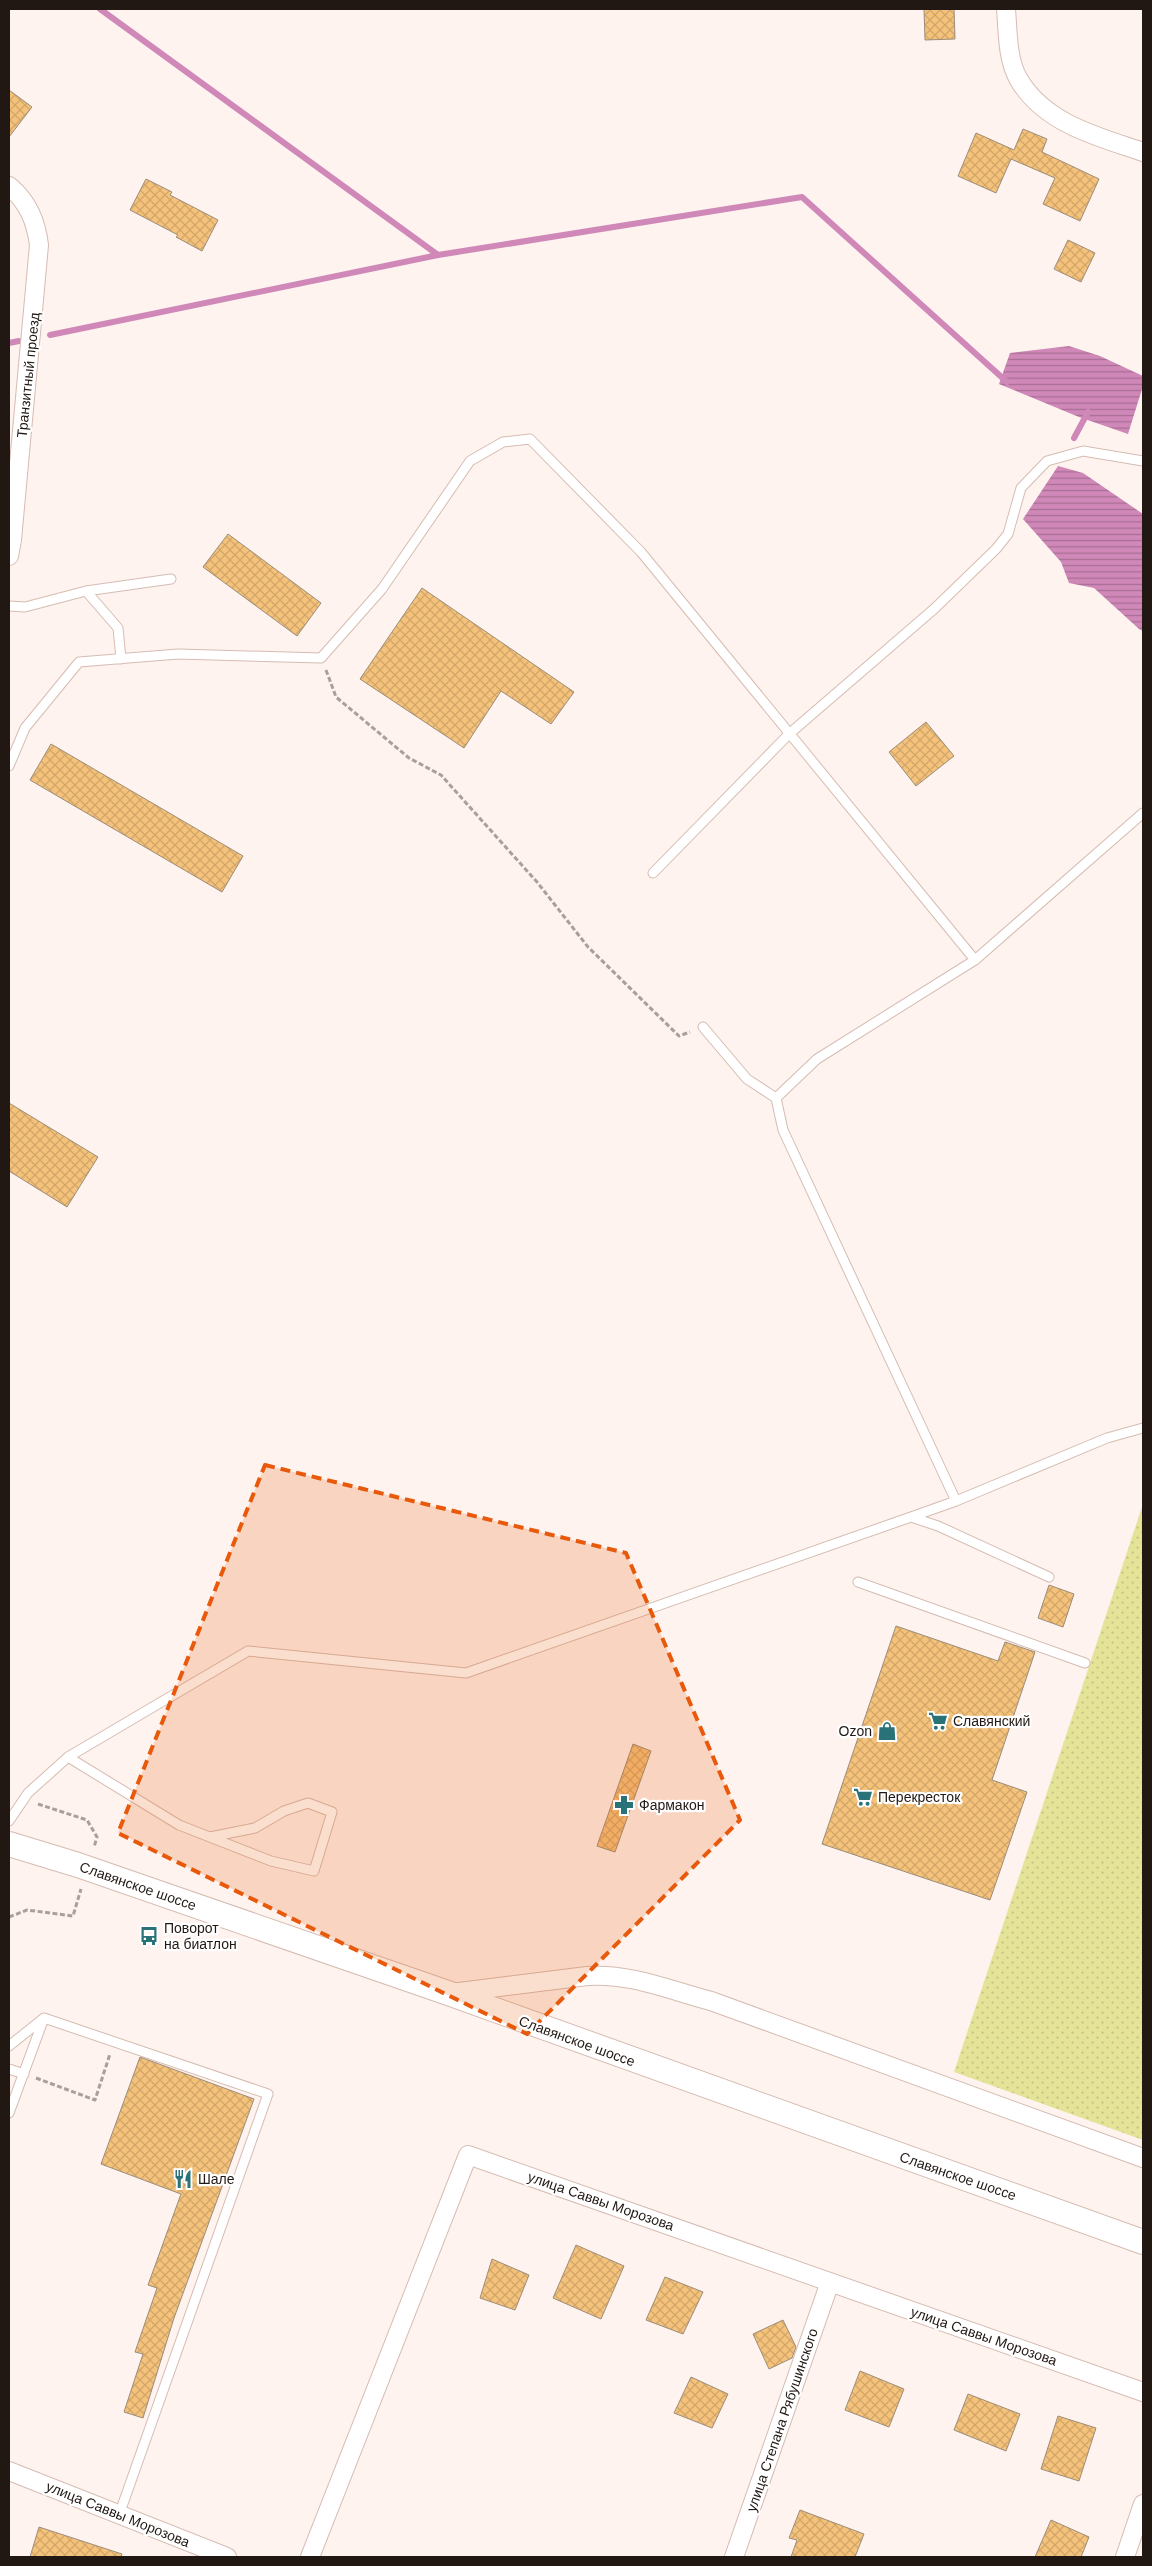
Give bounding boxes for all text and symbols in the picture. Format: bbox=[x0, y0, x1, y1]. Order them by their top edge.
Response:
street label: Транзитный проезд bbox=[13, 311, 43, 439]
supermarket icon: Славянский bbox=[927, 1710, 949, 1732]
place label: Славянский bbox=[953, 1713, 1030, 1729]
shop icon: Ozon bbox=[876, 1720, 898, 1742]
place label: Ozon bbox=[839, 1723, 872, 1739]
supermarket icon: Перекресток bbox=[852, 1786, 874, 1808]
place label: Перекресток bbox=[878, 1789, 961, 1805]
pharmacy icon: Фармакон bbox=[613, 1794, 635, 1816]
place label: Фармакон bbox=[639, 1797, 704, 1813]
street label: Славянское шоссе bbox=[78, 1859, 199, 1914]
place label: Поворот на биатлон bbox=[164, 1920, 237, 1952]
bus stop icon: Поворот на биатлон bbox=[138, 1925, 160, 1947]
street label: Славянское шоссе bbox=[517, 2013, 637, 2069]
street label: Славянское шоссе bbox=[898, 2149, 1019, 2204]
restaurant icon: Шале bbox=[172, 2168, 194, 2190]
street label: улица Саввы Морозова bbox=[526, 2168, 676, 2234]
place label: Шале bbox=[198, 2171, 235, 2187]
street label: улица Саввы Морозова bbox=[909, 2303, 1059, 2369]
street label: улица Степана Рябушинского bbox=[743, 2326, 821, 2514]
street label: улица Саввы Морозова bbox=[44, 2478, 192, 2550]

